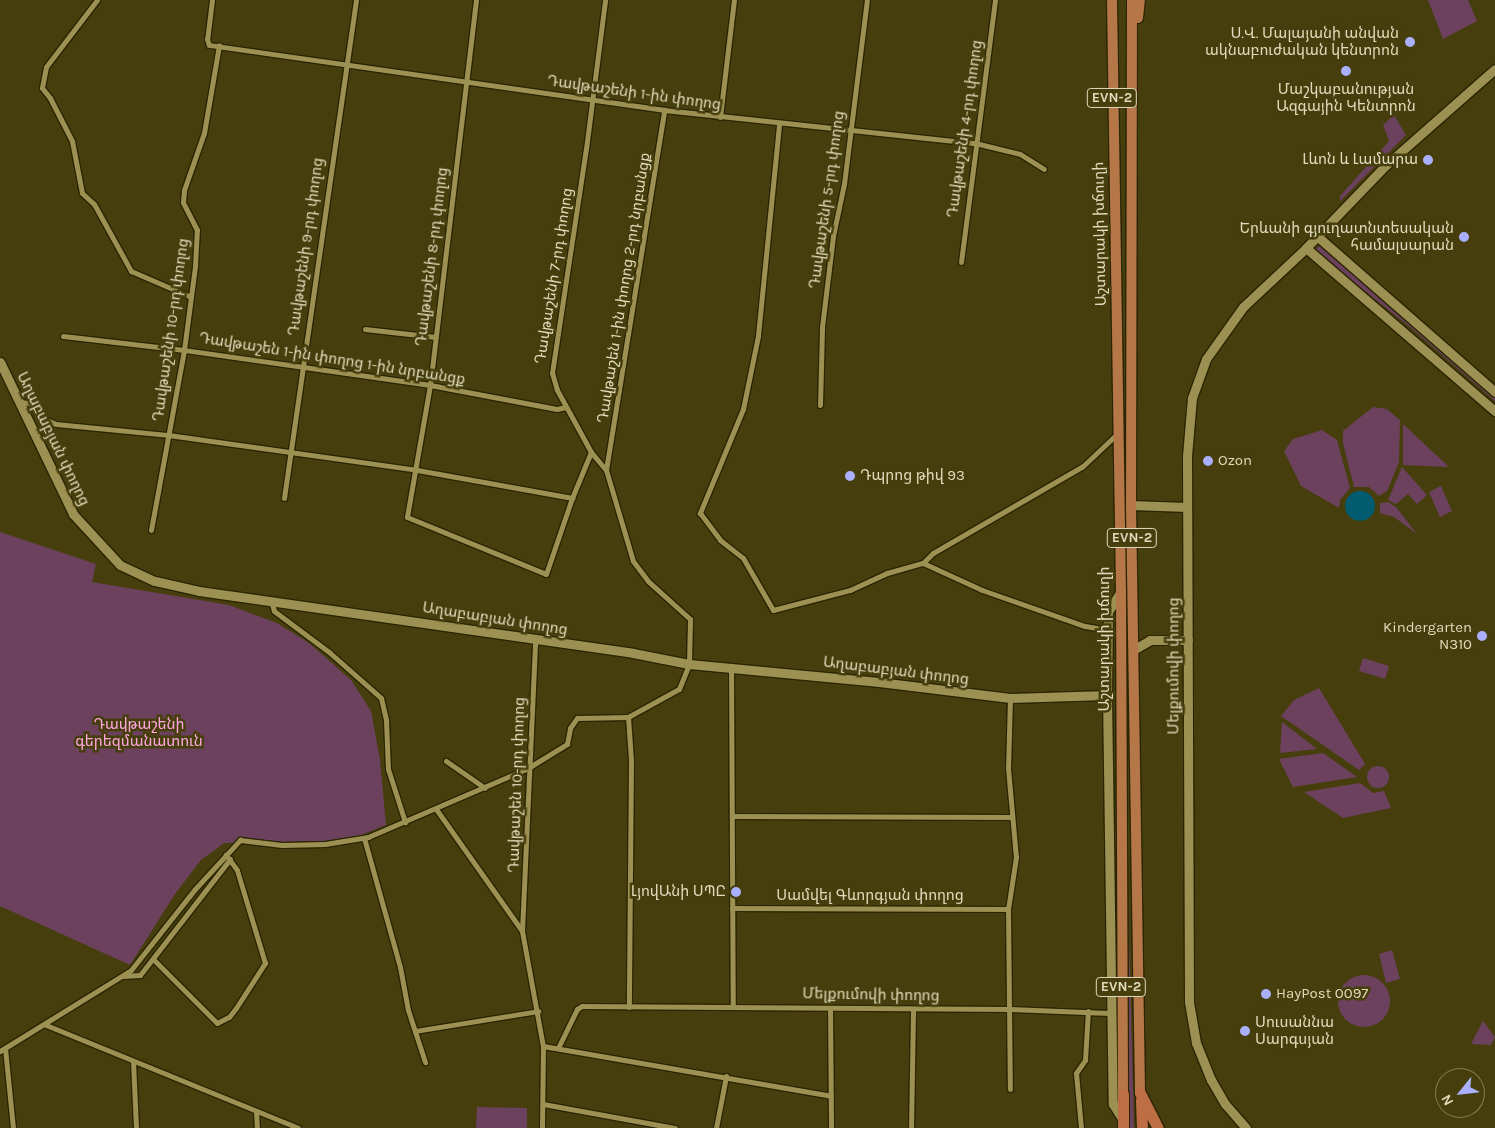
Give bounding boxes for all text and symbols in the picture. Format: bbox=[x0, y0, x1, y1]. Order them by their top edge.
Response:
place label: Ս.Վ. Մալայանի անվան ակնաբուժական կենտրոն bbox=[1205, 24, 1399, 59]
marker: Ս.Վ. Մալայանի անվան ակնաբուժական կենտրոն bbox=[1403, 35, 1417, 49]
street label: Դավթաշենի 4-րդ փողոց bbox=[944, 39, 986, 219]
marker: Մաշկաբանության Ազգային Կենտրոն bbox=[1339, 64, 1353, 78]
street label: Դավթաշենի 1-ին փողոց bbox=[546, 72, 722, 114]
place label: Մաշկաբանության Ազգային Կենտրոն bbox=[1276, 80, 1416, 115]
road number: EVN-2 bbox=[1086, 86, 1138, 110]
street label: Դավթաշենի 5-րդ փողոց bbox=[806, 110, 848, 290]
street label: Դավթաշեն 1-ին փողոց 2-րդ նրբանցք bbox=[594, 151, 654, 425]
place label: Լևոն և Լամարա bbox=[1302, 151, 1418, 169]
marker: Լևոն և Լամարա bbox=[1422, 154, 1434, 166]
street label: Դավթաշենի 9-րդ փողոց bbox=[285, 157, 327, 337]
street label: Աշտարակի խճուղի bbox=[1090, 161, 1110, 307]
street label: Դավթաշենի 8-րդ փողոց bbox=[412, 166, 452, 348]
street label: Դավթաշենի 7-րդ փողոց bbox=[531, 187, 577, 365]
place label: Երևանի գյուղատնտեսական համալսարան bbox=[1240, 219, 1454, 254]
marker: Երևանի գյուղատնտեսական համալսարան bbox=[1458, 231, 1470, 243]
street label: Դավթաշենի 10-րդ փողոց bbox=[149, 237, 193, 423]
street label: Դավթաշեն 1-ին փողոց 1-ին նրբանցք bbox=[198, 329, 466, 389]
street label: Աղաբաբյան փողոց bbox=[13, 369, 93, 509]
place label: Ozon bbox=[1218, 452, 1252, 470]
marker: Ozon bbox=[1202, 455, 1214, 467]
place label: Դպրոց թիվ 93 bbox=[860, 467, 965, 485]
marker: Դպրոց թիվ 93 bbox=[844, 470, 856, 482]
road number: EVN-2 bbox=[1106, 526, 1158, 550]
street label: Աշտարակի խճուղի bbox=[1096, 567, 1114, 711]
street label: Մելքումովի փողոց bbox=[1165, 597, 1183, 735]
street label: Աղաբաբյան փողոց bbox=[421, 599, 569, 639]
place label: Kindergarten N310 bbox=[1383, 618, 1472, 653]
marker: Kindergarten N310 bbox=[1476, 630, 1488, 642]
street label: Աղաբաբյան փողոց bbox=[822, 653, 970, 689]
street label: Դավթաշեն 10-րդ փողոց bbox=[505, 697, 529, 873]
park label: Դավթաշենի գերեզմանատուն bbox=[75, 715, 203, 750]
place label: ԼյովԱնի ՍՊԸ bbox=[631, 883, 726, 901]
marker: ԼյովԱնի ՍՊԸ bbox=[730, 886, 742, 898]
street label: Սամվել Գևորգյան փողոց bbox=[776, 887, 964, 905]
road number: EVN-2 bbox=[1095, 976, 1147, 999]
street label: Մելքումովի փողոց bbox=[802, 985, 940, 1005]
place label: HayPost 0097 bbox=[1276, 985, 1368, 1003]
marker: HayPost 0097 bbox=[1260, 988, 1272, 1000]
place label: Սուսաննա Սարգսյան bbox=[1255, 1013, 1334, 1048]
marker: Սուսաննա Սարգսյան bbox=[1239, 1025, 1251, 1037]
north arrow bbox=[1435, 1068, 1485, 1118]
text: N bbox=[1437, 1092, 1457, 1109]

